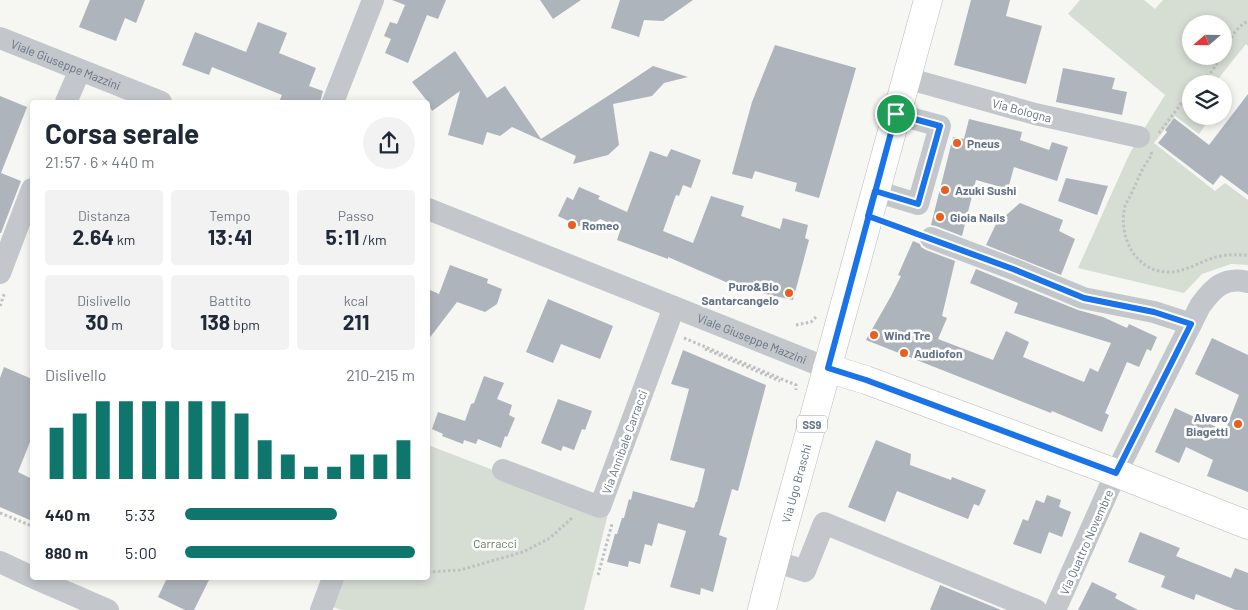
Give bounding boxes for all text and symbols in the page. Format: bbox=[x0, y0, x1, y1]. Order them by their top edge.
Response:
north arrow bbox=[1182, 15, 1232, 65]
map controls bbox=[1182, 15, 1232, 125]
street label: Viale Giuseppe Mazzini bbox=[9, 36, 123, 92]
button: layers bbox=[1182, 75, 1232, 125]
pin bbox=[875, 93, 917, 135]
street label: Via Bologna bbox=[991, 95, 1053, 125]
icon: arrive bbox=[882, 100, 910, 128]
text: Corsa serale bbox=[45, 116, 199, 150]
button: share bbox=[363, 117, 415, 169]
place label: Pneus bbox=[967, 136, 1000, 150]
marker: Pneus bbox=[951, 137, 963, 149]
text: 21:57 · 6 × 440 m bbox=[45, 152, 154, 171]
place label: Azuki Sushi bbox=[955, 183, 1016, 197]
marker: Azuki Sushi bbox=[939, 184, 951, 196]
text: Distanza bbox=[78, 207, 130, 224]
text: Tempo bbox=[209, 207, 251, 224]
text: Passo bbox=[338, 207, 374, 224]
place label: Gioia Nails bbox=[950, 210, 1005, 224]
marker: Gioia Nails bbox=[934, 211, 946, 223]
place label: Romeo bbox=[582, 218, 620, 232]
marker: Romeo bbox=[566, 219, 578, 231]
text: 2.64 bbox=[73, 224, 114, 249]
text: 13:41 bbox=[208, 224, 252, 249]
text: 5:11 bbox=[326, 224, 359, 249]
text: km bbox=[114, 231, 135, 248]
text: /km bbox=[359, 231, 386, 248]
place label: Puro&Bio Santarcangelo bbox=[702, 279, 779, 307]
marker: Puro&Bio Santarcangelo bbox=[783, 287, 795, 299]
text: Dislivello bbox=[77, 292, 131, 309]
text: Battito bbox=[209, 292, 251, 309]
text: kcal bbox=[344, 292, 368, 309]
text: 30 bbox=[85, 309, 108, 334]
text: 138 bbox=[200, 309, 230, 334]
text: 211 bbox=[343, 309, 369, 334]
street label: Viale Giuseppe Mazzini bbox=[695, 310, 809, 366]
text: m bbox=[108, 316, 123, 333]
text: bpm bbox=[230, 316, 260, 333]
place label: Wind Tre bbox=[884, 328, 931, 342]
marker: Wind Tre bbox=[868, 329, 880, 341]
place label: Audiofon bbox=[914, 346, 962, 360]
marker: Audiofon bbox=[898, 347, 910, 359]
text: Dislivello bbox=[45, 365, 106, 384]
text: 210–215 m bbox=[346, 365, 415, 384]
street label: Via Annibale Carracci bbox=[599, 388, 649, 496]
place label: Alvaro Biagetti bbox=[1186, 410, 1228, 438]
road number: SS9 bbox=[797, 416, 827, 432]
marker: Alvaro Biagetti bbox=[1232, 418, 1244, 430]
street label: Via Ugo Braschi bbox=[778, 442, 813, 525]
street label: Via Quattro Novembre bbox=[1057, 487, 1115, 597]
text: 440 m bbox=[45, 505, 90, 524]
text: 5:33 bbox=[125, 505, 155, 524]
park label: Carracci bbox=[473, 536, 517, 550]
text: 880 m bbox=[45, 543, 88, 562]
text: 5:00 bbox=[125, 543, 157, 562]

